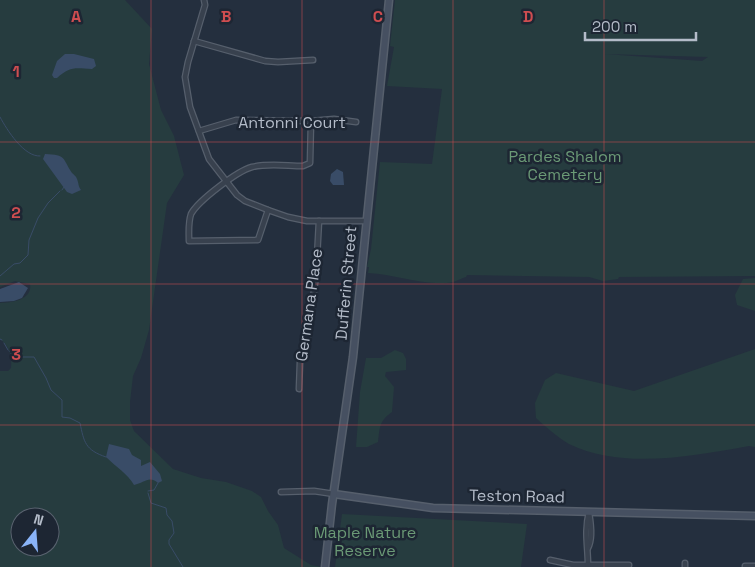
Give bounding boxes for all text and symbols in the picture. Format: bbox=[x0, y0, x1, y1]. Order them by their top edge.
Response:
text: A bbox=[71, 6, 81, 27]
text: B bbox=[221, 6, 231, 27]
text: C bbox=[373, 6, 383, 27]
text: D bbox=[523, 6, 533, 27]
scale bar bbox=[585, 10, 696, 42]
text: 200 m bbox=[592, 17, 637, 36]
text: 1 bbox=[12, 61, 20, 82]
street label: Antonni Court bbox=[238, 112, 346, 133]
park label: Pardes Shalom Cemetery bbox=[508, 146, 622, 185]
text: 2 bbox=[11, 202, 21, 223]
street label: Dufferin Street bbox=[331, 225, 361, 341]
street label: Germana Place bbox=[291, 247, 327, 363]
text: 3 bbox=[11, 344, 21, 365]
street label: Teston Road bbox=[469, 485, 565, 507]
north arrow bbox=[10, 507, 60, 557]
text: N bbox=[32, 510, 46, 530]
park label: Maple Nature Reserve bbox=[314, 522, 416, 561]

